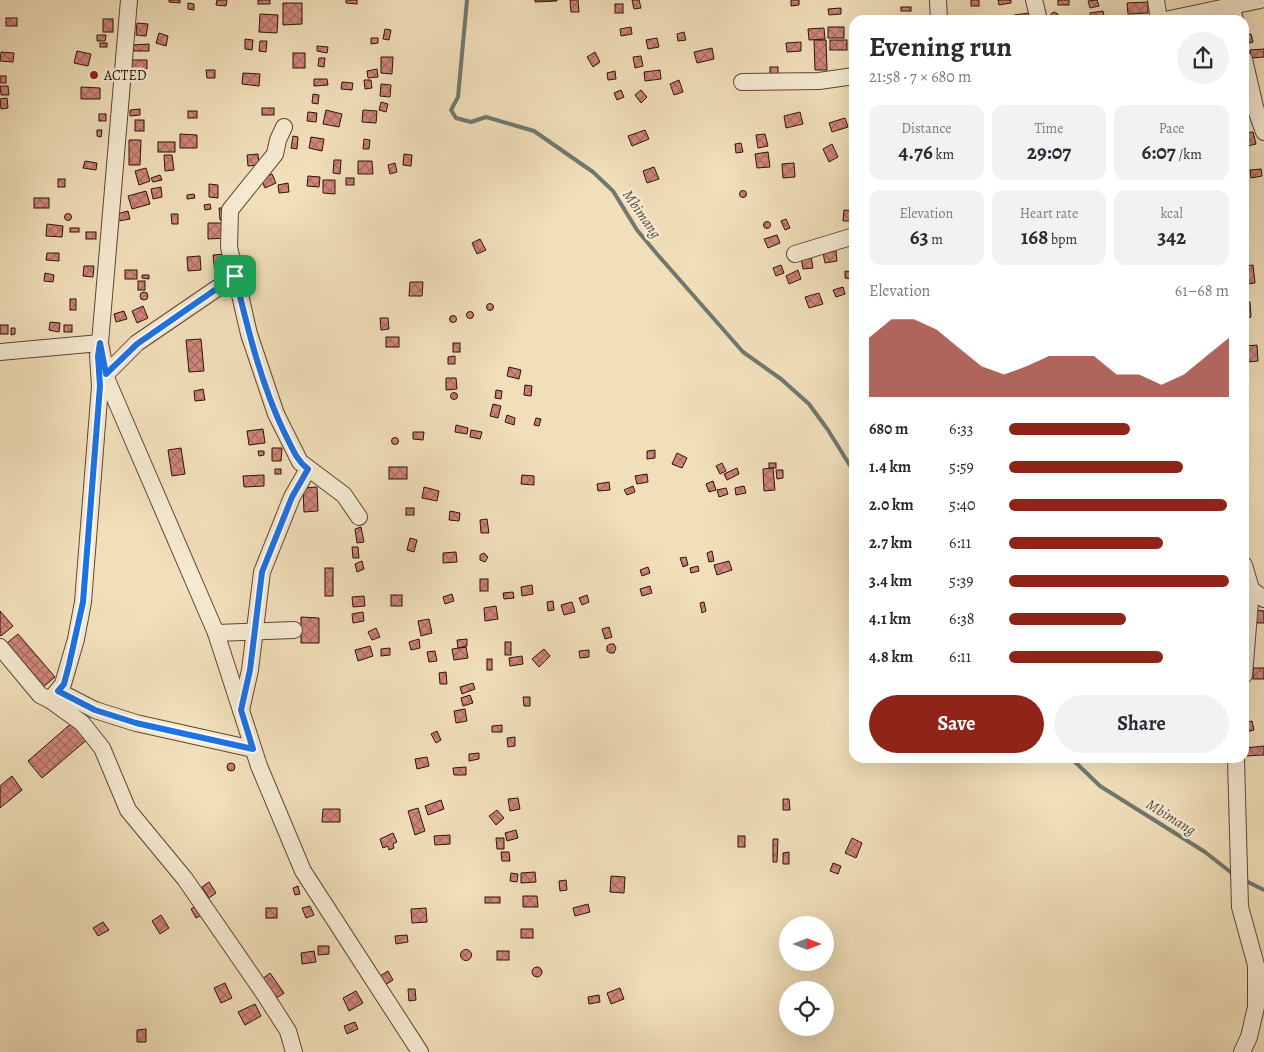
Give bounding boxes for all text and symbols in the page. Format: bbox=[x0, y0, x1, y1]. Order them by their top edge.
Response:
text: Evening run bbox=[869, 28, 1012, 66]
button: share bbox=[1177, 32, 1229, 84]
place label: ACTED bbox=[103, 66, 147, 85]
text: 21:58 · 7 × 680 m bbox=[869, 66, 971, 88]
marker: ACTED bbox=[88, 69, 100, 81]
text: Distance bbox=[901, 119, 951, 138]
text: Time bbox=[1034, 119, 1064, 138]
text: Pace bbox=[1159, 119, 1185, 138]
text: 4.76 bbox=[898, 138, 933, 166]
text: 29:07 bbox=[1027, 138, 1071, 166]
text: 6:07 bbox=[1141, 138, 1176, 166]
text: km bbox=[933, 145, 954, 164]
text: /km bbox=[1176, 145, 1202, 164]
water label: Mbimang bbox=[618, 186, 666, 243]
text: Elevation bbox=[899, 204, 953, 223]
text: Heart rate bbox=[1020, 204, 1078, 223]
text: kcal bbox=[1160, 204, 1183, 223]
text: 63 bbox=[910, 223, 929, 251]
text: 168 bbox=[1021, 223, 1048, 251]
text: 342 bbox=[1157, 223, 1186, 251]
text: m bbox=[929, 230, 943, 249]
text: bpm bbox=[1048, 230, 1077, 249]
pin bbox=[214, 255, 256, 297]
icon: arrive bbox=[221, 262, 249, 290]
text: Elevation bbox=[869, 280, 930, 302]
text: 61–68 m bbox=[1175, 280, 1229, 302]
text: 680 m bbox=[869, 418, 908, 440]
text: 6:33 bbox=[949, 418, 974, 440]
text: 1.4 km bbox=[869, 456, 911, 478]
text: 5:59 bbox=[949, 456, 974, 478]
text: 2.0 km bbox=[869, 494, 914, 516]
text: 5:40 bbox=[949, 494, 975, 516]
text: 2.7 km bbox=[869, 532, 912, 554]
text: 6:11 bbox=[949, 532, 971, 554]
text: 3.4 km bbox=[869, 570, 912, 592]
text: 5:39 bbox=[949, 570, 974, 592]
text: 4.1 km bbox=[869, 608, 911, 630]
text: 6:38 bbox=[949, 608, 975, 630]
text: 4.8 km bbox=[869, 646, 913, 668]
text: 6:11 bbox=[949, 646, 971, 668]
button: Save bbox=[869, 695, 1044, 753]
button: Share bbox=[1054, 695, 1229, 753]
water label: Mbimang bbox=[1142, 794, 1200, 840]
north arrow bbox=[779, 916, 834, 971]
map controls bbox=[779, 916, 834, 1036]
button: locate bbox=[779, 981, 834, 1036]

